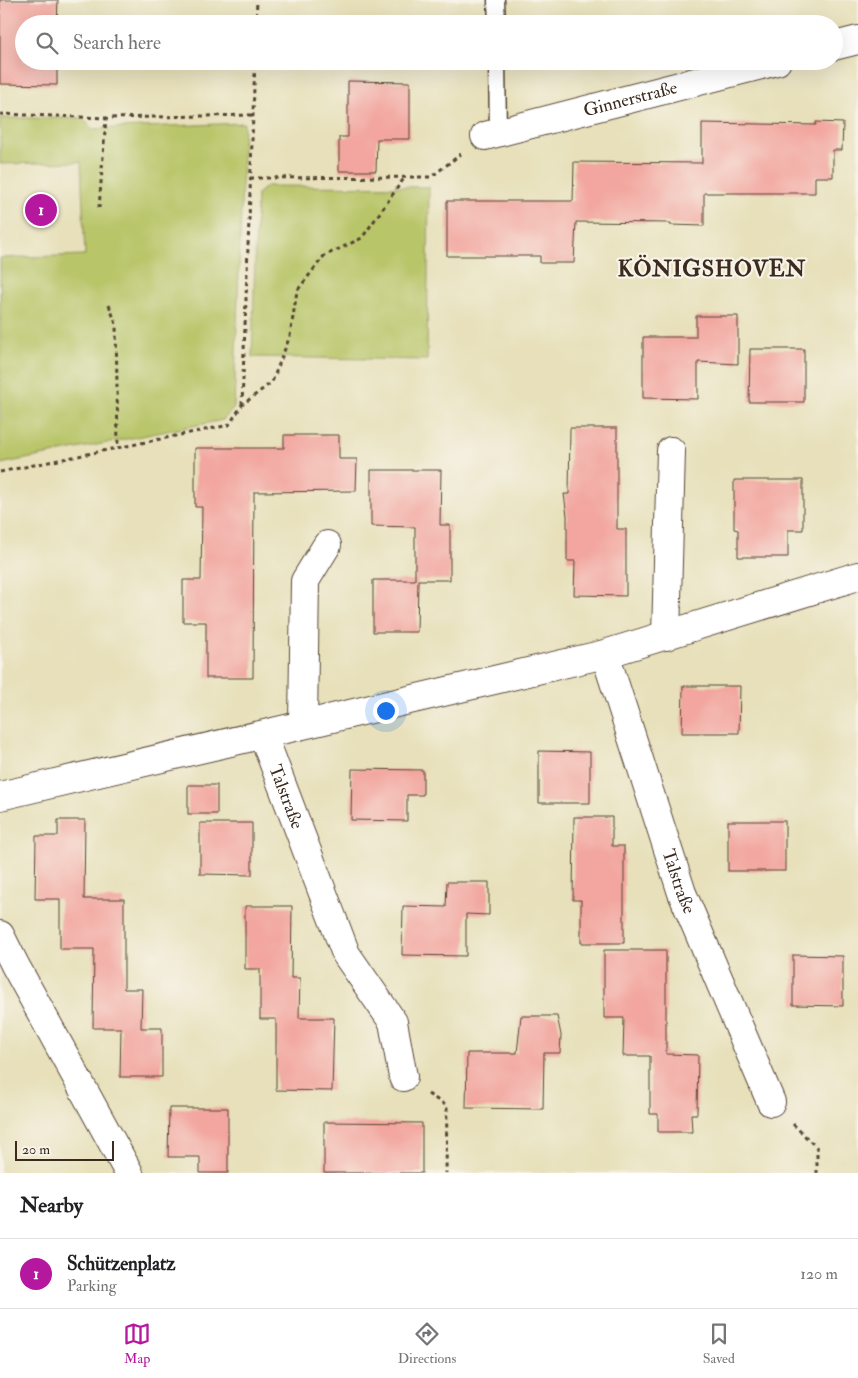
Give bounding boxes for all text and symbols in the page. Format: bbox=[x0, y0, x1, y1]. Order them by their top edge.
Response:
search box bbox=[15, 15, 843, 70]
icon: search bbox=[33, 29, 61, 57]
text: Search here bbox=[73, 31, 161, 55]
street label: Ginnerstraße bbox=[581, 75, 680, 122]
pin: 1 bbox=[25, 191, 57, 229]
district label: KÖNIGSHOVEN bbox=[618, 254, 806, 283]
your location bbox=[373, 698, 399, 724]
street label: Talstraße bbox=[264, 761, 309, 832]
street label: Talstraße bbox=[657, 846, 701, 918]
scale bar bbox=[15, 1138, 114, 1161]
text: 20 m bbox=[22, 1141, 50, 1158]
text: Nearby bbox=[20, 1192, 83, 1219]
text: Schützenplatz bbox=[67, 1252, 175, 1276]
text: 1 bbox=[33, 1264, 39, 1284]
text: 120 m bbox=[800, 1264, 838, 1284]
text: Parking bbox=[67, 1276, 117, 1296]
tab: Map bbox=[123, 1320, 151, 1367]
tab: Directions bbox=[398, 1320, 456, 1367]
tab: Saved bbox=[703, 1320, 735, 1367]

